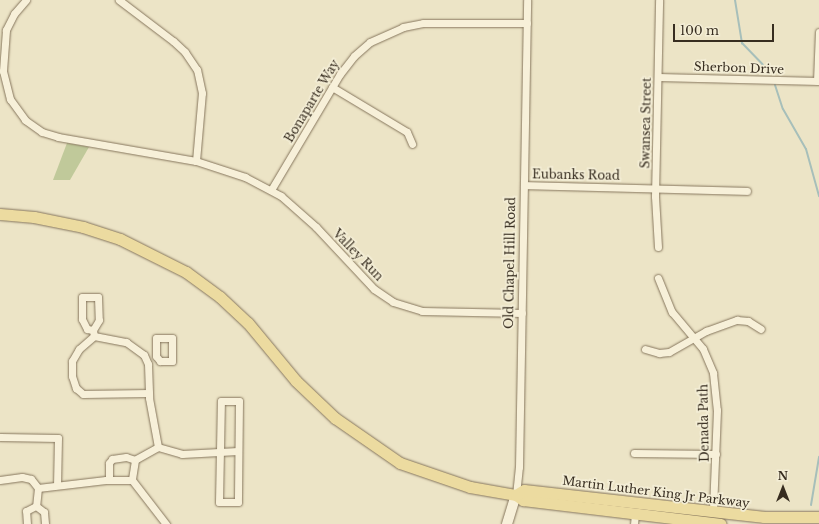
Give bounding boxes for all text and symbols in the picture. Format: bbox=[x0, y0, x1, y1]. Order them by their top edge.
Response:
scale bar bbox=[675, 16, 776, 42]
text: 100 m bbox=[680, 23, 719, 38]
street label: Bonaparte Way bbox=[282, 57, 342, 145]
street label: Sherbon Drive bbox=[694, 59, 784, 77]
street label: Swansea Street bbox=[638, 77, 654, 169]
street label: Eubanks Road bbox=[532, 167, 620, 183]
street label: Old Chapel Hill Road bbox=[502, 197, 518, 329]
street label: Valley Run bbox=[330, 226, 386, 284]
street label: Denada Path bbox=[696, 384, 712, 462]
north arrow bbox=[763, 468, 803, 508]
text: N bbox=[778, 469, 788, 483]
street label: Martin Luther King Jr Parkway bbox=[561, 473, 751, 511]

